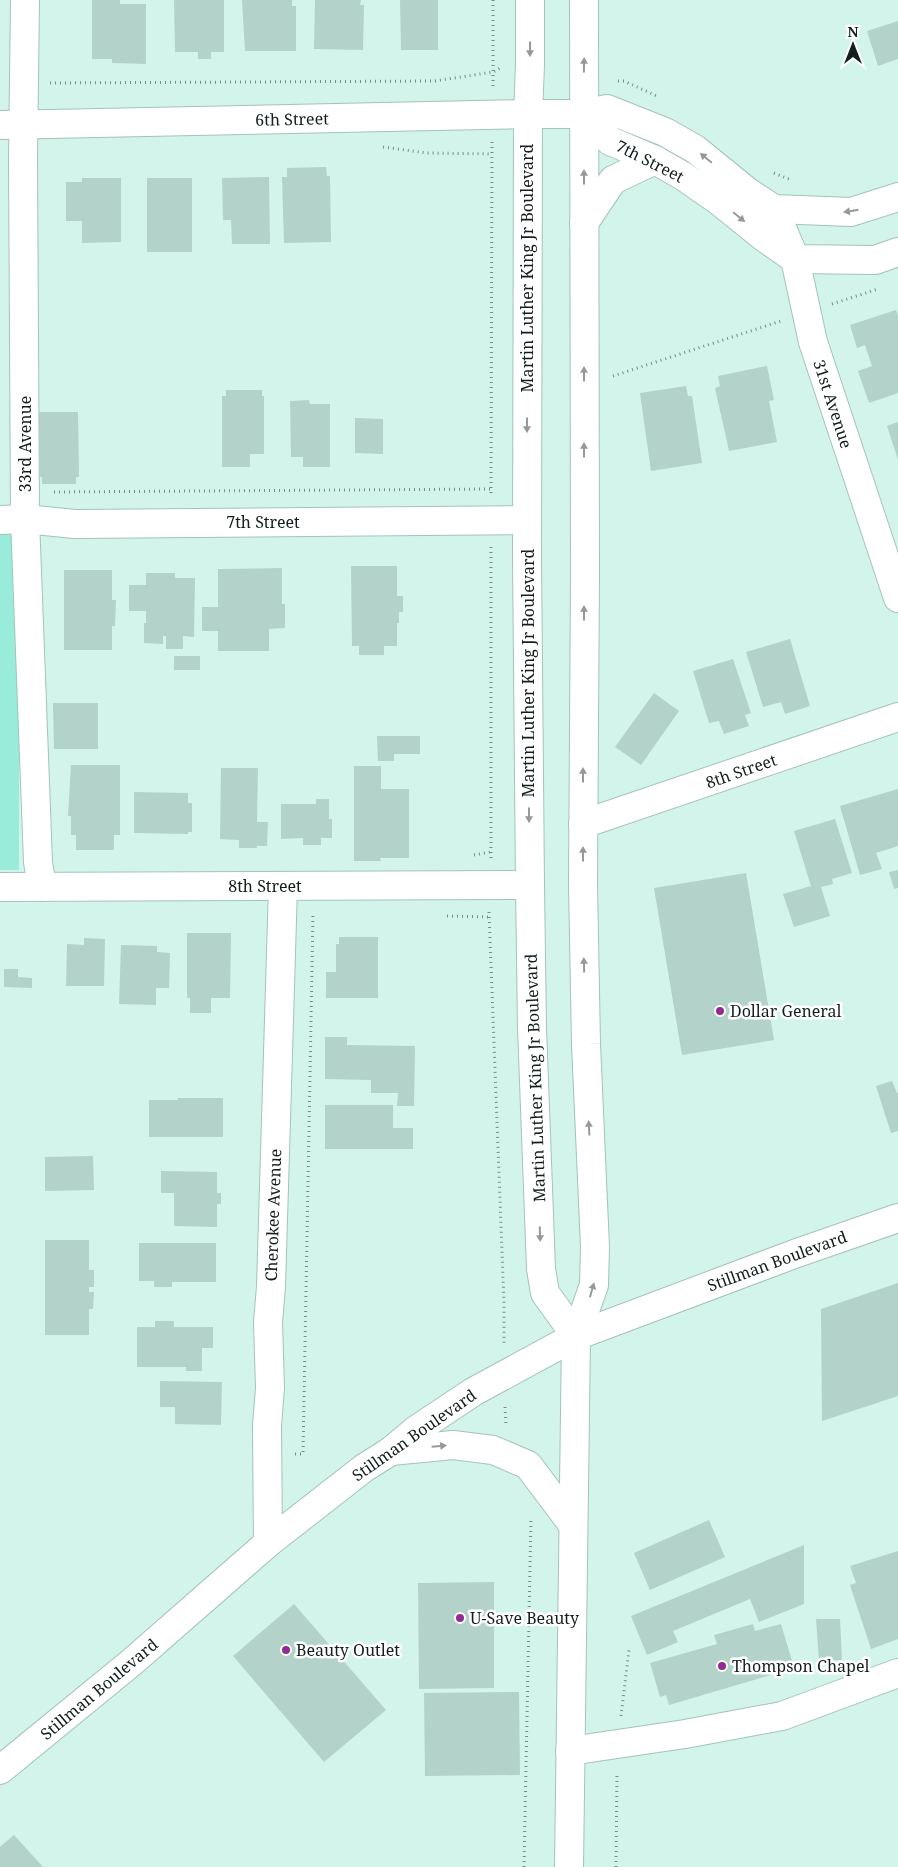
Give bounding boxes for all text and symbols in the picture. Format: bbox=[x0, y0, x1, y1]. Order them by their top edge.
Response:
north arrow bbox=[828, 20, 878, 70]
text: N bbox=[847, 22, 859, 41]
one-way arrow bbox=[526, 41, 534, 57]
one-way arrow bbox=[580, 57, 588, 73]
street label: 6th Street bbox=[255, 107, 329, 131]
street label: 7th Street bbox=[612, 135, 688, 188]
street label: Martin Luther King Jr Boulevard bbox=[516, 143, 538, 392]
one-way arrow bbox=[700, 153, 713, 164]
one-way arrow bbox=[580, 168, 588, 184]
one-way arrow bbox=[843, 207, 859, 215]
one-way arrow bbox=[732, 212, 745, 223]
street label: 31st Avenue bbox=[808, 357, 858, 451]
one-way arrow bbox=[580, 366, 588, 382]
street label: 33rd Avenue bbox=[14, 396, 36, 492]
one-way arrow bbox=[523, 417, 531, 433]
one-way arrow bbox=[580, 442, 588, 458]
street label: 7th Street bbox=[226, 511, 300, 533]
street label: Martin Luther King Jr Boulevard bbox=[517, 548, 539, 797]
one-way arrow bbox=[581, 605, 589, 621]
street label: 8th Street bbox=[703, 749, 780, 793]
one-way arrow bbox=[579, 767, 587, 783]
one-way arrow bbox=[525, 807, 533, 823]
one-way arrow bbox=[579, 846, 587, 862]
street label: 8th Street bbox=[228, 875, 302, 897]
street label: Martin Luther King Jr Boulevard bbox=[520, 953, 550, 1203]
one-way arrow bbox=[580, 957, 588, 973]
place label: Dollar General bbox=[730, 1000, 842, 1022]
marker: Dollar General bbox=[714, 1005, 726, 1017]
one-way arrow bbox=[585, 1119, 593, 1135]
street label: Cherokee Avenue bbox=[260, 1148, 286, 1282]
street label: Stillman Boulevard bbox=[704, 1225, 850, 1296]
one-way arrow bbox=[536, 1226, 544, 1242]
one-way arrow bbox=[588, 1282, 596, 1297]
street label: Stillman Boulevard bbox=[347, 1384, 481, 1486]
one-way arrow bbox=[432, 1442, 448, 1450]
place label: U-Save Beauty bbox=[470, 1607, 580, 1629]
marker: U-Save Beauty bbox=[454, 1612, 466, 1624]
street label: Stillman Boulevard bbox=[36, 1633, 163, 1745]
place label: Beauty Outlet bbox=[296, 1639, 400, 1661]
marker: Beauty Outlet bbox=[280, 1644, 292, 1656]
place label: Thompson Chapel bbox=[732, 1655, 869, 1677]
marker: Thompson Chapel bbox=[716, 1660, 728, 1672]

